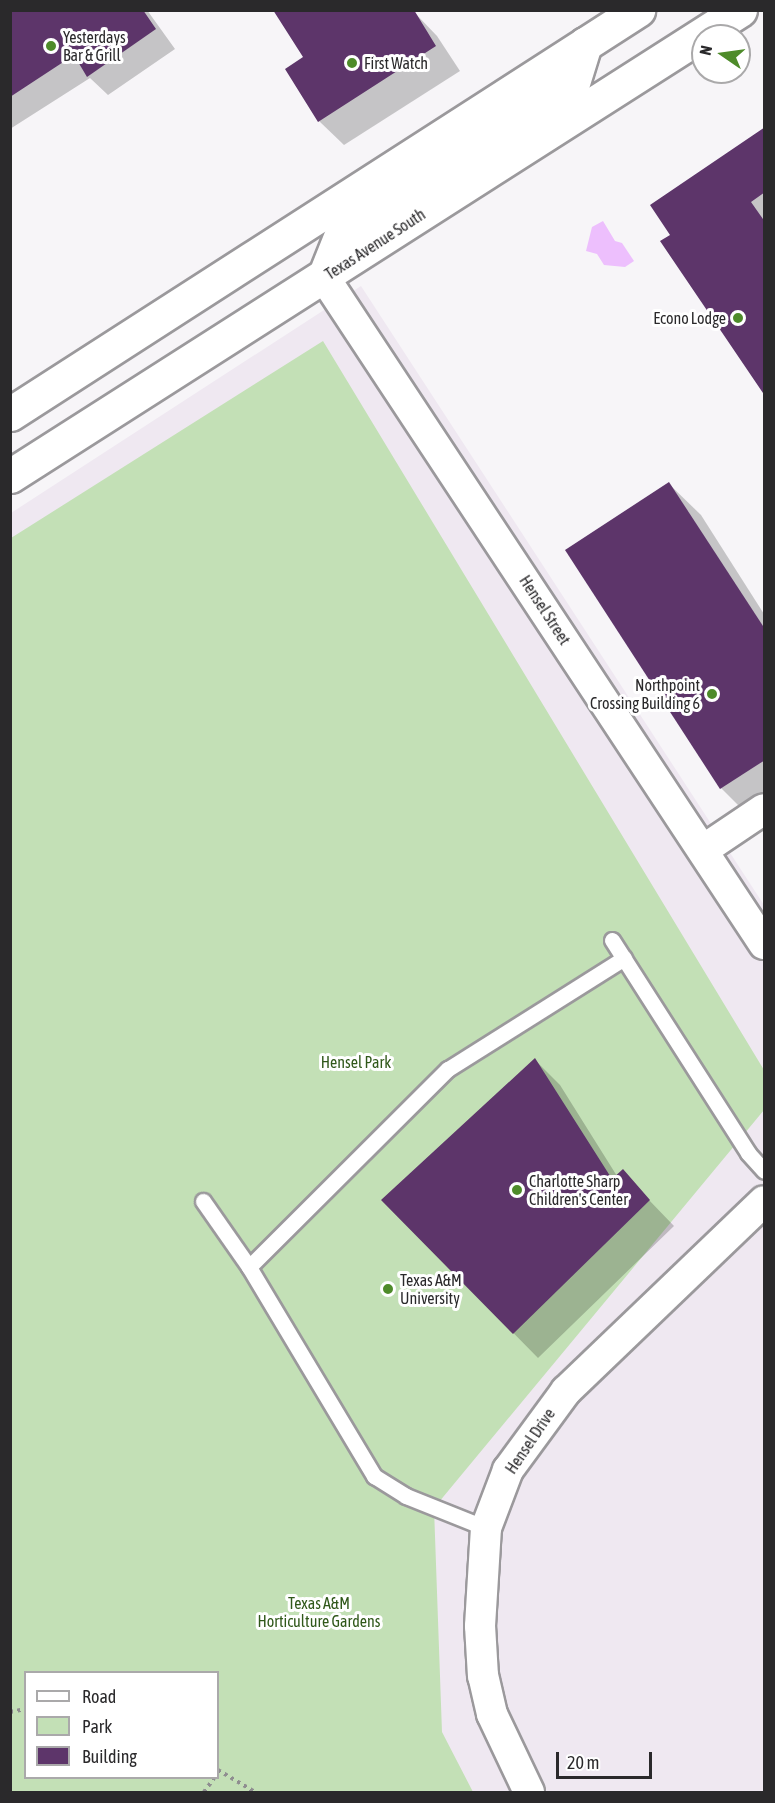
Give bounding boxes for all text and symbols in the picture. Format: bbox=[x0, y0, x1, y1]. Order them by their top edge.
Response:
north arrow bbox=[691, 24, 751, 84]
place label: Yesterdays Bar & Grill bbox=[63, 27, 126, 65]
marker: Yesterdays Bar & Grill bbox=[44, 39, 58, 53]
text: N bbox=[696, 44, 715, 57]
place label: First Watch bbox=[364, 53, 428, 73]
marker: First Watch bbox=[345, 56, 359, 70]
street label: Texas Avenue South bbox=[321, 204, 429, 284]
place label: Econo Lodge bbox=[653, 308, 726, 328]
marker: Econo Lodge bbox=[731, 311, 745, 325]
street label: Hensel Street bbox=[515, 572, 575, 648]
place label: Northpoint Crossing Building 6 bbox=[590, 675, 700, 713]
marker: Northpoint Crossing Building 6 bbox=[705, 687, 719, 701]
park label: Hensel Park bbox=[321, 1052, 391, 1072]
place label: Charlotte Sharp Children's Center bbox=[529, 1171, 628, 1209]
marker: Charlotte Sharp Children's Center bbox=[510, 1183, 524, 1197]
place label: Texas A&M University bbox=[400, 1270, 462, 1308]
marker: Texas A&M University bbox=[381, 1282, 395, 1296]
street label: Hensel Drive bbox=[501, 1405, 559, 1477]
park label: Texas A&M Horticulture Gardens bbox=[258, 1593, 380, 1631]
legend bbox=[24, 1671, 219, 1779]
text: Road bbox=[82, 1686, 116, 1707]
text: Park bbox=[82, 1716, 112, 1737]
scale bar bbox=[559, 1740, 655, 1778]
text: Building bbox=[82, 1746, 137, 1767]
text: 20 m bbox=[567, 1752, 599, 1773]

